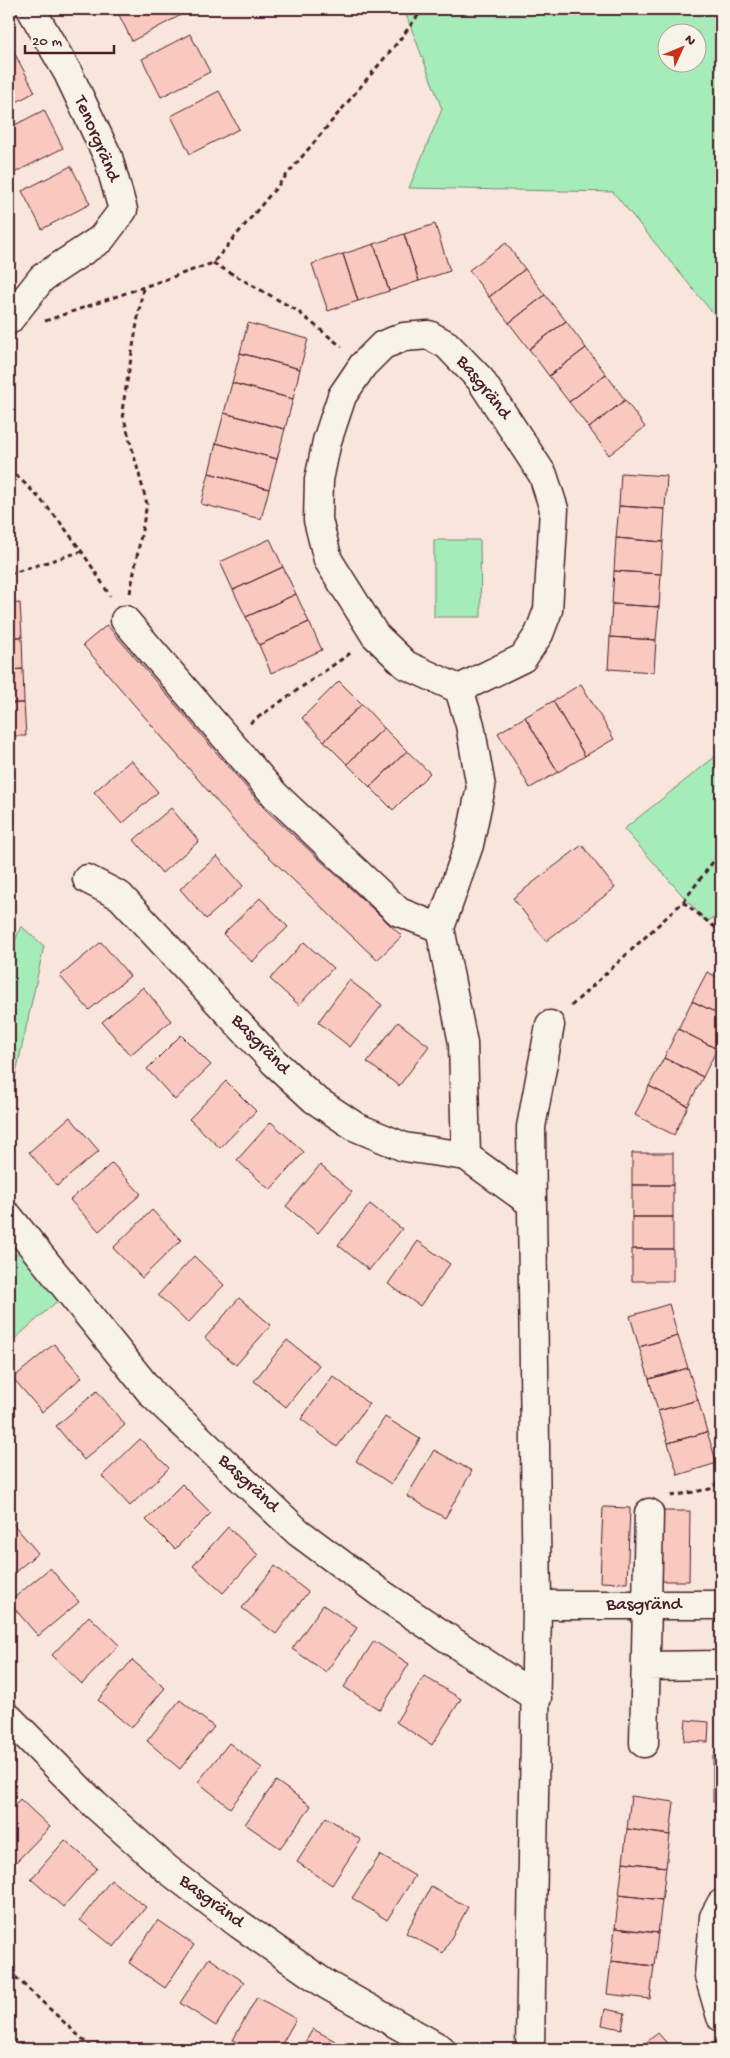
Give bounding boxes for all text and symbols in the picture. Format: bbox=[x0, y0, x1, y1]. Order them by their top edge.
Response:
scale bar bbox=[25, 22, 114, 54]
north arrow bbox=[658, 22, 708, 72]
text: N bbox=[680, 32, 699, 50]
text: 20 m bbox=[32, 33, 62, 51]
street label: Tenorgränd bbox=[67, 92, 125, 187]
street label: Basgränd bbox=[450, 351, 517, 426]
street label: Basgränd bbox=[225, 1009, 296, 1081]
street label: Basgränd bbox=[212, 1449, 285, 1519]
street label: Basgränd bbox=[605, 1594, 684, 1617]
street label: Basgränd bbox=[173, 1869, 250, 1935]

